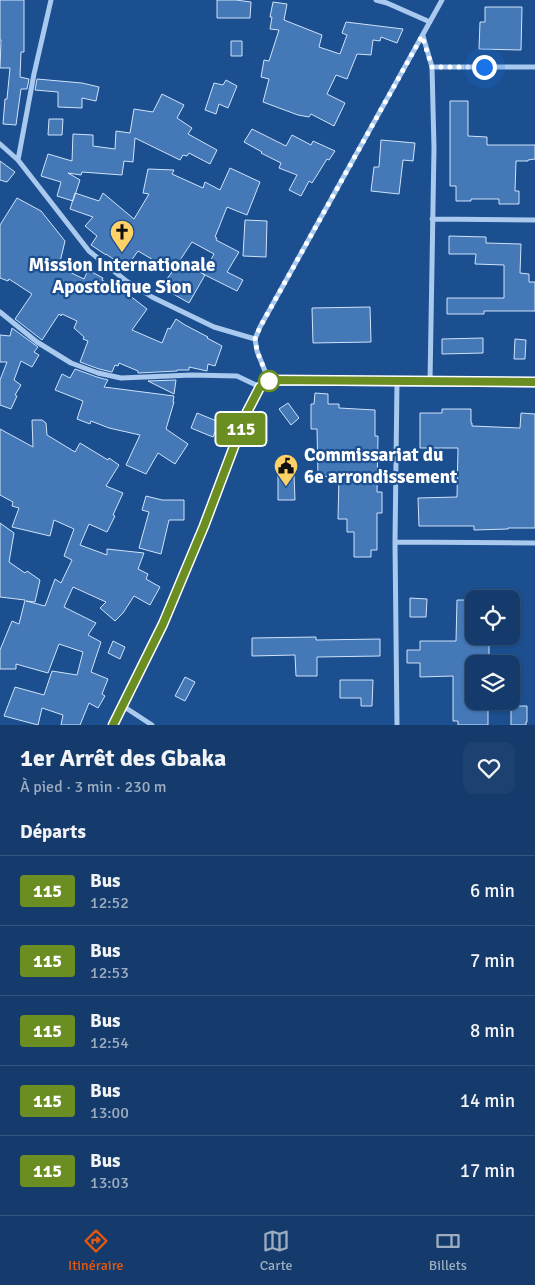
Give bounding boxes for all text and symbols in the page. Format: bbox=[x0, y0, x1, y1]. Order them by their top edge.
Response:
your location bbox=[472, 55, 497, 80]
church icon: Mission Internationale Apostolique Sion bbox=[109, 219, 135, 253]
place label: Mission Internationale Apostolique Sion bbox=[29, 253, 215, 299]
unlabelled marker bbox=[258, 370, 280, 392]
line badge: 115 bbox=[212, 413, 270, 445]
text: 115 bbox=[226, 418, 256, 440]
place label: Commissariat du 6e arrondissement bbox=[304, 443, 457, 489]
public building icon: Commissariat du 6e arrondissement bbox=[273, 453, 299, 487]
map controls bbox=[465, 590, 520, 710]
button: locate bbox=[465, 590, 520, 645]
button: layers bbox=[465, 655, 520, 710]
button: heart bbox=[463, 742, 515, 794]
text: 1er Arrêt des Gbaka bbox=[20, 743, 226, 773]
text: À pied · 3 min · 230 m bbox=[20, 777, 167, 797]
text: Départs bbox=[20, 820, 86, 844]
text: Bus bbox=[90, 869, 121, 893]
text: 6 min bbox=[470, 879, 515, 903]
text: 115 bbox=[33, 880, 62, 902]
text: 12:52 bbox=[90, 893, 129, 913]
text: Bus bbox=[90, 939, 121, 963]
text: 7 min bbox=[470, 949, 515, 973]
text: 115 bbox=[33, 950, 62, 972]
text: 12:53 bbox=[90, 963, 129, 983]
text: Bus bbox=[90, 1009, 121, 1033]
text: 8 min bbox=[470, 1019, 515, 1043]
text: 115 bbox=[33, 1020, 62, 1042]
text: 12:54 bbox=[90, 1033, 129, 1053]
text: Bus bbox=[90, 1079, 121, 1103]
text: 14 min bbox=[460, 1089, 515, 1113]
text: 115 bbox=[33, 1090, 62, 1112]
text: 13:00 bbox=[90, 1103, 129, 1123]
text: Bus bbox=[90, 1149, 121, 1173]
text: 17 min bbox=[460, 1159, 515, 1183]
text: 115 bbox=[33, 1160, 62, 1182]
text: 13:03 bbox=[90, 1173, 129, 1193]
tab: Itinéraire bbox=[68, 1227, 124, 1274]
tab: Carte bbox=[260, 1227, 292, 1274]
tab: Billets bbox=[429, 1227, 467, 1274]

